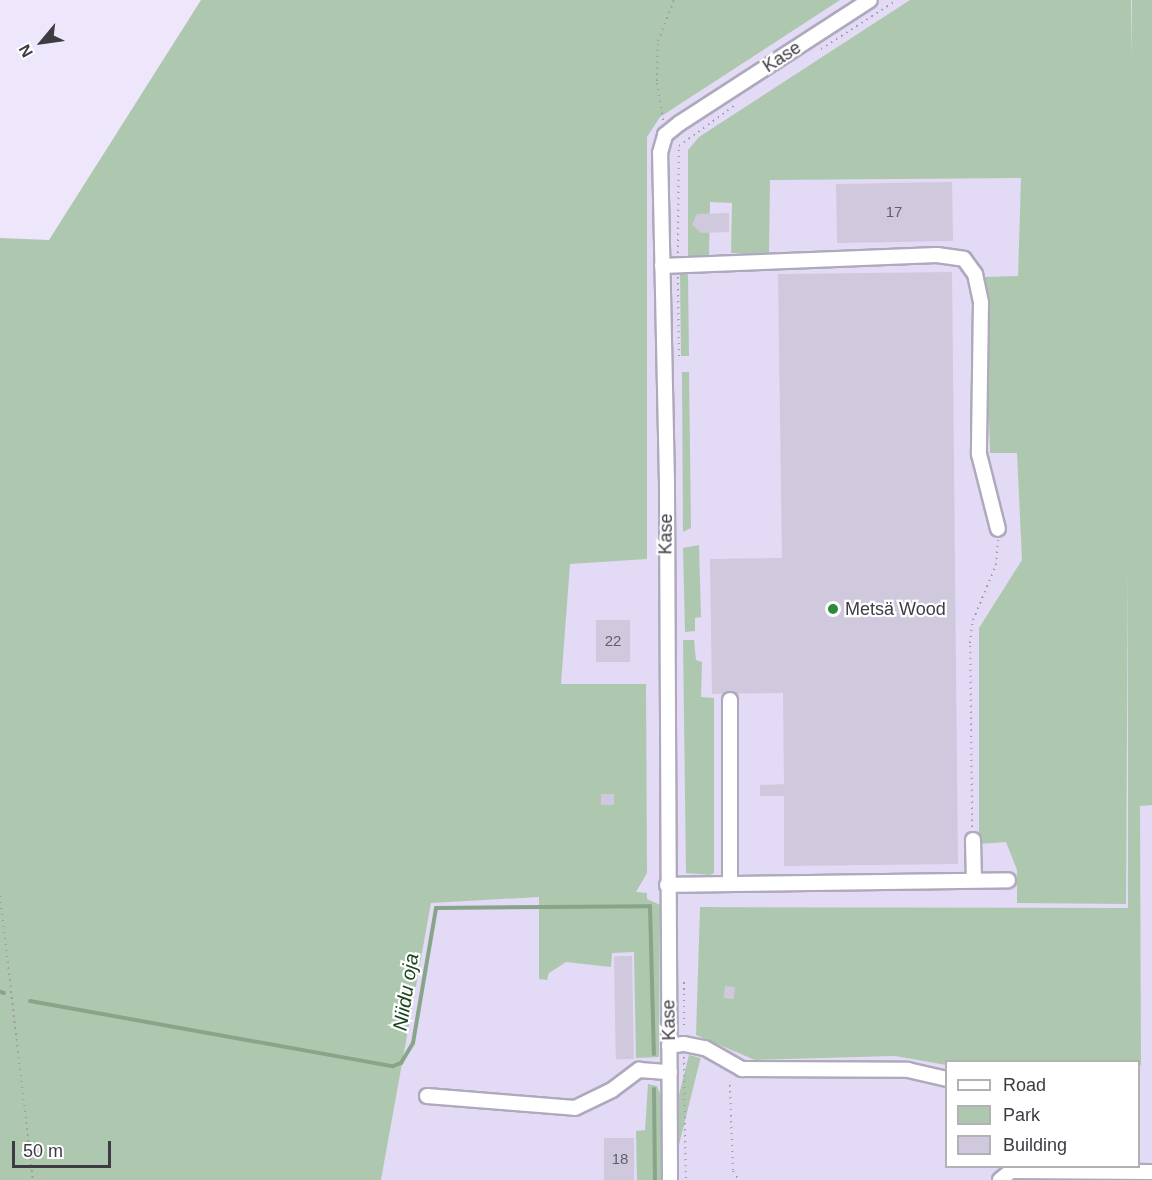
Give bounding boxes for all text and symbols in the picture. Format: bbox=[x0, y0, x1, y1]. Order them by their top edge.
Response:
north arrow bbox=[12, 12, 72, 72]
street label: Kase bbox=[759, 37, 805, 77]
text: N bbox=[16, 42, 36, 60]
house number: 17 bbox=[886, 203, 902, 221]
street label: Kase bbox=[655, 513, 677, 555]
place label: Metsä Wood bbox=[845, 598, 946, 620]
marker: Metsä Wood bbox=[826, 602, 840, 616]
house number: 22 bbox=[605, 632, 621, 650]
water label: Niidu oja bbox=[388, 952, 424, 1032]
street label: Kase bbox=[658, 999, 680, 1041]
legend bbox=[945, 1060, 1140, 1168]
text: Road bbox=[1003, 1075, 1046, 1095]
text: Park bbox=[1003, 1105, 1040, 1125]
scale bar bbox=[15, 1129, 114, 1167]
text: Building bbox=[1003, 1135, 1067, 1155]
text: 50 m bbox=[23, 1141, 63, 1161]
house number: 18 bbox=[612, 1150, 628, 1168]

